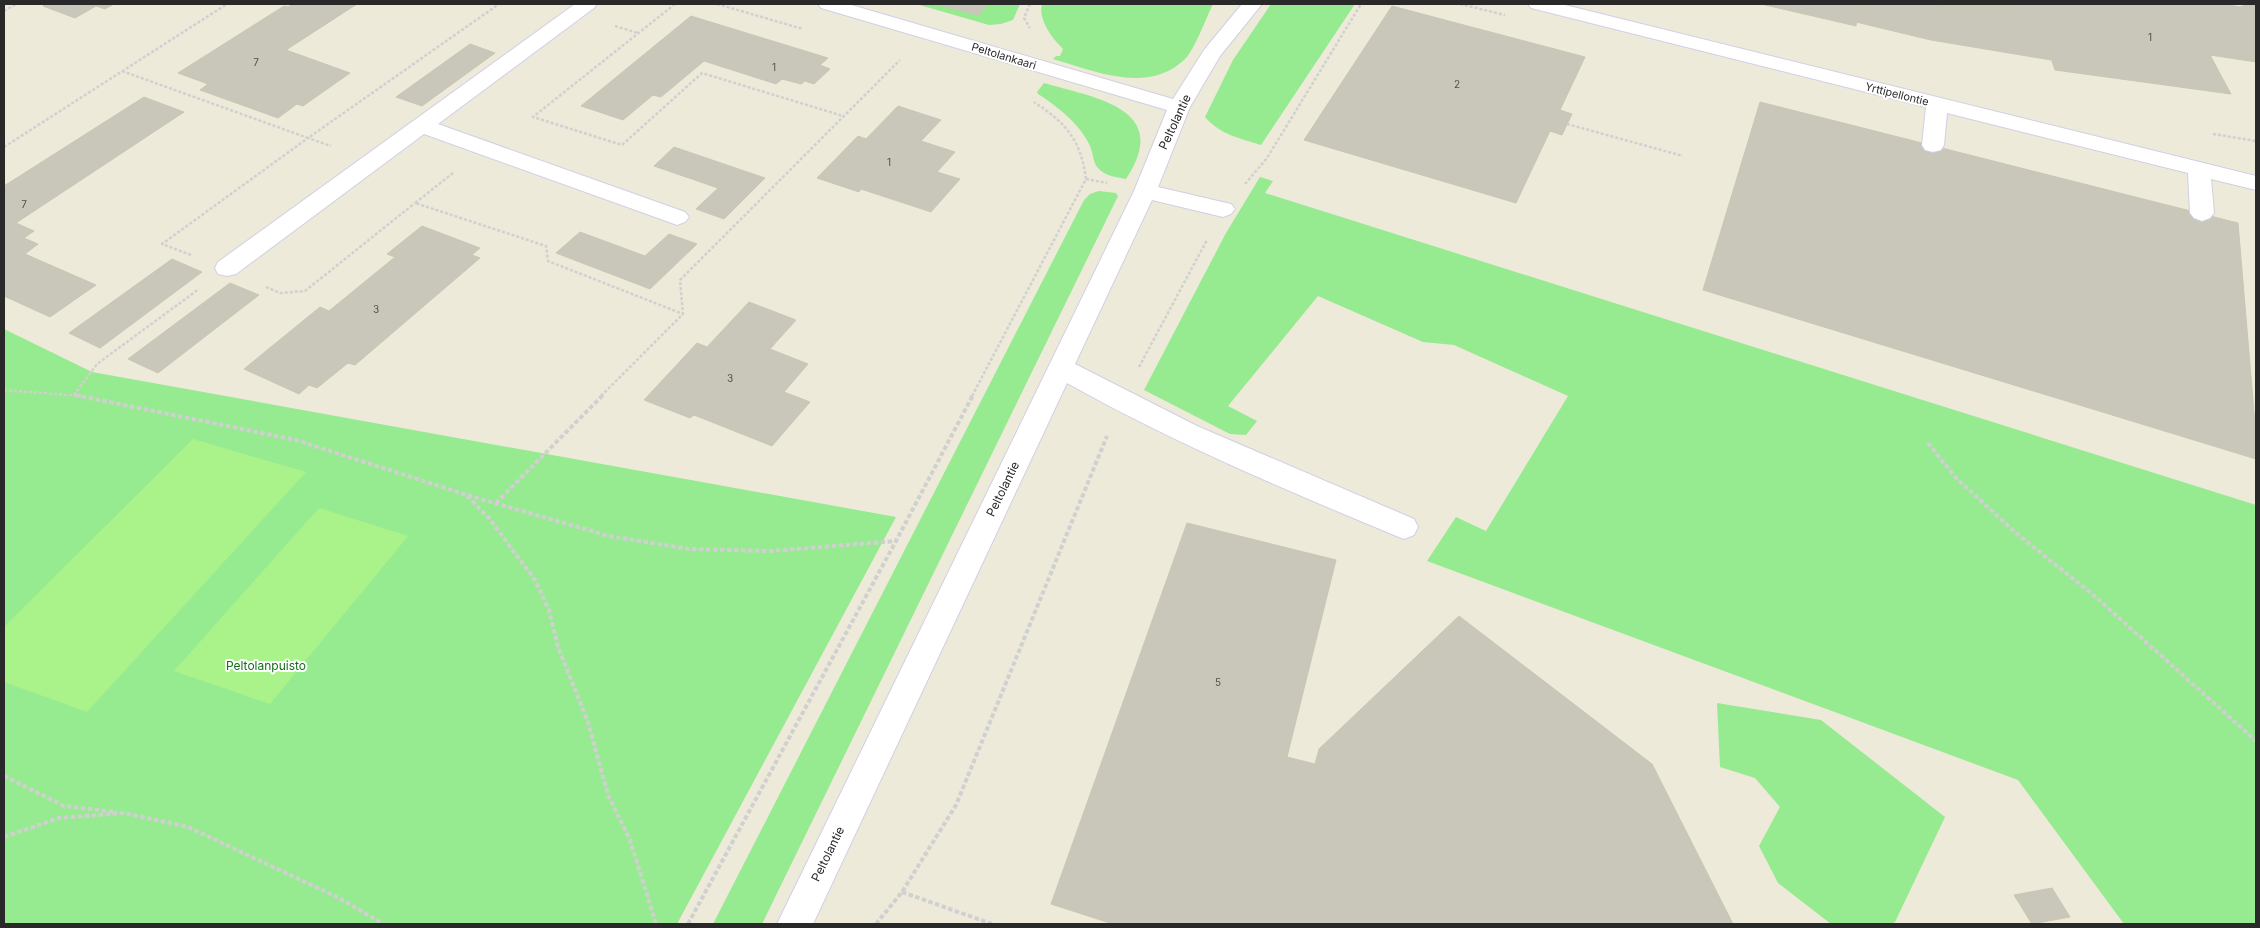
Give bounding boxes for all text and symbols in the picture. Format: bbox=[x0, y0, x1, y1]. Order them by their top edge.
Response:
house number: 1 bbox=[2148, 31, 2152, 43]
street label: Peltolankaari bbox=[970, 40, 1038, 72]
house number: 7 bbox=[253, 56, 259, 68]
house number: 1 bbox=[772, 61, 776, 73]
house number: 2 bbox=[1454, 78, 1460, 90]
street label: Yrttipellontie bbox=[1864, 79, 1930, 109]
street label: Peltolantie bbox=[1155, 92, 1194, 152]
house number: 1 bbox=[887, 156, 891, 168]
house number: 7 bbox=[21, 198, 27, 210]
house number: 3 bbox=[373, 303, 379, 315]
house number: 3 bbox=[727, 372, 733, 384]
street label: Peltolantie bbox=[983, 459, 1022, 519]
park label: Peltolanpuisto bbox=[226, 658, 306, 673]
house number: 5 bbox=[1215, 676, 1221, 688]
street label: Peltolantie bbox=[808, 824, 847, 884]

